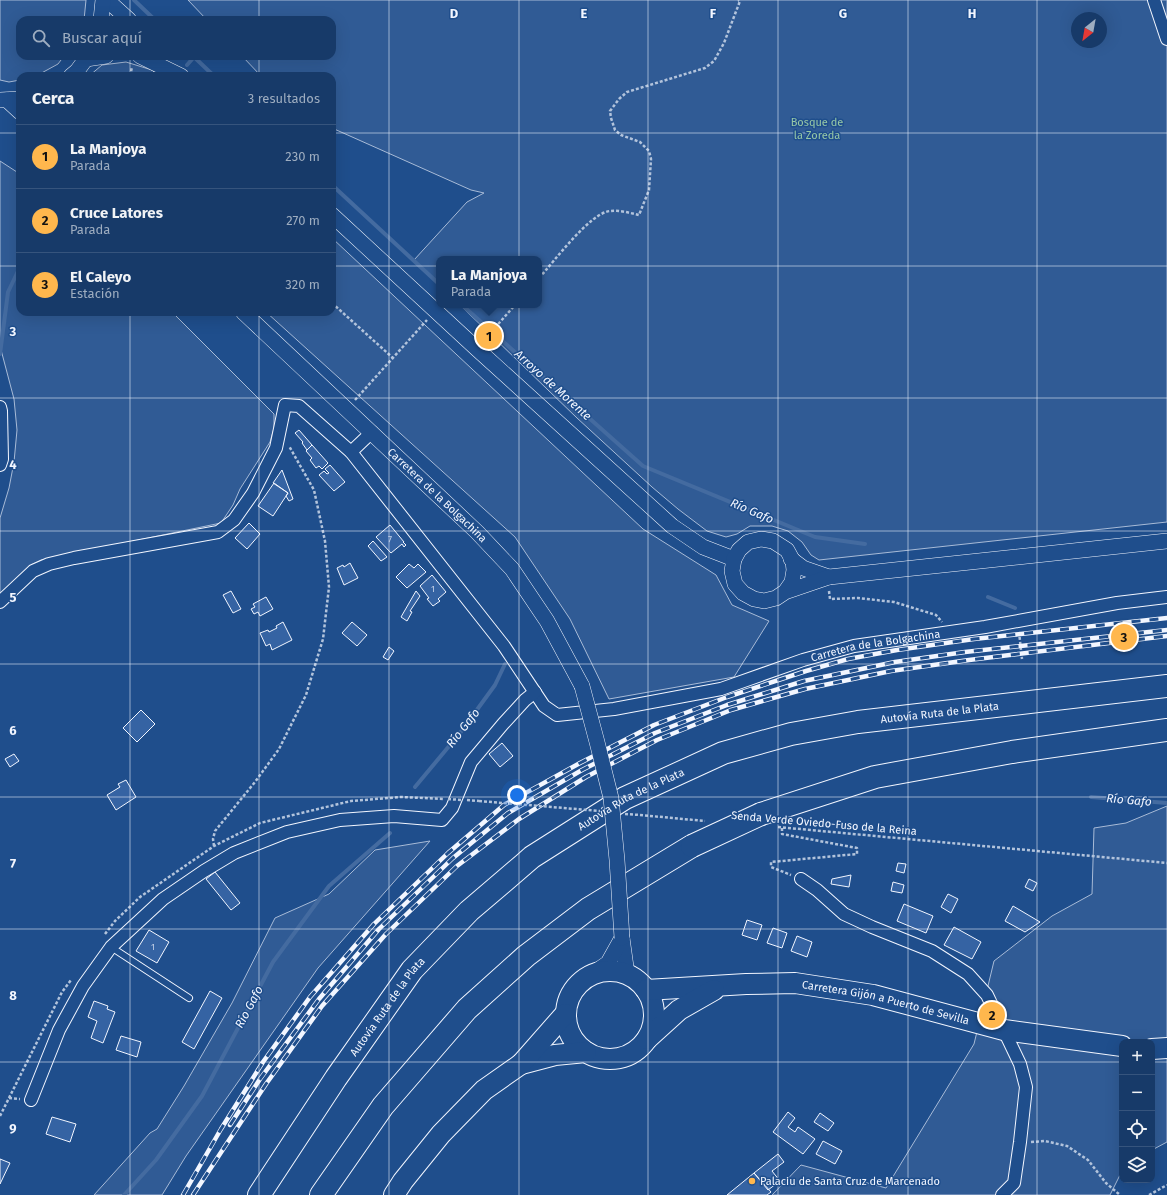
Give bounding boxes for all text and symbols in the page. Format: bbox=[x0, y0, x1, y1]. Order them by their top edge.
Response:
text: D bbox=[450, 6, 459, 21]
text: E bbox=[581, 6, 588, 21]
text: F bbox=[710, 6, 717, 21]
text: G bbox=[839, 6, 847, 21]
text: H bbox=[968, 6, 976, 21]
north arrow bbox=[1071, 12, 1107, 48]
search box bbox=[16, 16, 336, 60]
icon: search bbox=[30, 27, 52, 49]
text: Buscar aquí bbox=[62, 29, 142, 47]
text: Cerca bbox=[32, 88, 74, 109]
text: 3 resultados bbox=[248, 91, 320, 106]
park label: Bosque de la Zoreda bbox=[791, 116, 843, 142]
text: La Manjoya bbox=[70, 140, 147, 158]
text: 1 bbox=[42, 149, 48, 164]
text: 230 m bbox=[285, 149, 320, 164]
text: Parada bbox=[70, 158, 110, 173]
text: Cruce Latores bbox=[70, 204, 163, 222]
text: 2 bbox=[42, 213, 48, 228]
text: 270 m bbox=[286, 213, 320, 228]
text: Parada bbox=[70, 222, 110, 237]
popup bbox=[436, 256, 542, 308]
text: La Manjoya bbox=[451, 266, 527, 284]
text: El Caleyo bbox=[70, 268, 131, 286]
text: 3 bbox=[42, 277, 48, 292]
text: 320 m bbox=[285, 277, 320, 292]
text: Parada bbox=[451, 284, 491, 299]
text: Estación bbox=[70, 286, 120, 301]
pin: 1 bbox=[476, 321, 502, 351]
text: 3 bbox=[9, 324, 17, 339]
water label: Arroyo de Morente bbox=[511, 346, 594, 423]
street label: Carretera de la Bolgachina bbox=[385, 445, 489, 545]
text: 4 bbox=[9, 457, 17, 472]
water label: Río Gafo bbox=[728, 496, 776, 526]
house number: 7 bbox=[388, 534, 392, 544]
house number: 1 bbox=[431, 584, 435, 594]
text: 5 bbox=[10, 590, 17, 605]
pin: 3 bbox=[1111, 622, 1137, 652]
street label: Carretera de la Bolgachina bbox=[809, 628, 941, 665]
street label: Autovía Ruta de la Plata bbox=[880, 700, 1000, 726]
water label: Río Gafo bbox=[443, 706, 483, 750]
text: 6 bbox=[9, 723, 17, 738]
street label: Autovía Ruta de la Plata bbox=[575, 766, 686, 833]
your location bbox=[507, 785, 527, 805]
water label: Río Gafo bbox=[1106, 791, 1152, 809]
street label: Senda Verde Oviedo-Fuso de la Reina bbox=[731, 809, 917, 838]
text: 7 bbox=[10, 856, 16, 871]
house number: 1 bbox=[151, 942, 155, 952]
street label: Autovía Ruta de la Plata bbox=[347, 955, 428, 1059]
street label: Carretera Gijón a Puerto de Sevilla bbox=[801, 978, 971, 1027]
water label: Río Gafo bbox=[232, 984, 266, 1030]
text: 8 bbox=[9, 988, 17, 1003]
pin: 2 bbox=[979, 1000, 1005, 1030]
map controls bbox=[1119, 1039, 1155, 1183]
button: + bbox=[1119, 1039, 1155, 1075]
button: − bbox=[1119, 1075, 1155, 1111]
button: locate bbox=[1119, 1111, 1155, 1147]
text: 9 bbox=[9, 1121, 17, 1136]
button: layers bbox=[1119, 1147, 1155, 1183]
place label: Palaciu de Santa Cruz de Marcenado bbox=[760, 1175, 940, 1188]
marker: Palaciu de Santa Cruz de Marcenado bbox=[747, 1176, 757, 1186]

